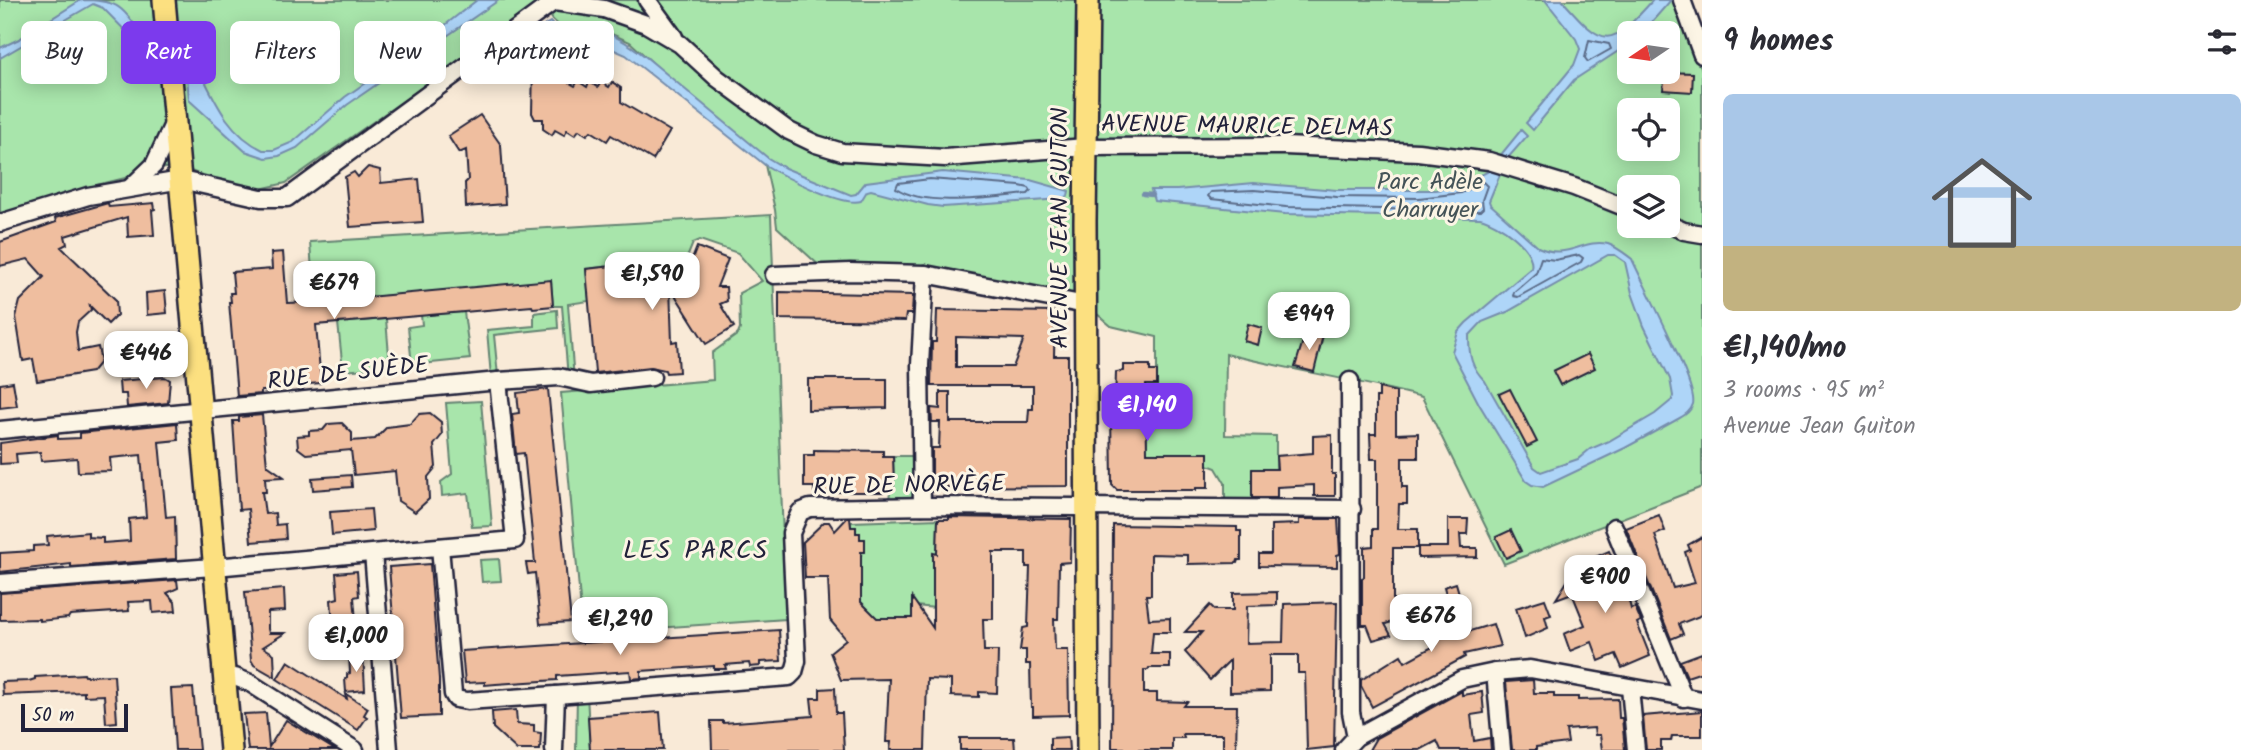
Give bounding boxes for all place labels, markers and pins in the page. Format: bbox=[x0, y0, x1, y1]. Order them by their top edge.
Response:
pin: €1,590 bbox=[595, 252, 709, 312]
pin: €679 bbox=[293, 262, 375, 321]
pin: €949 bbox=[1268, 292, 1350, 352]
pin: €446 bbox=[105, 332, 187, 391]
pin: €1,140 bbox=[1090, 384, 1204, 443]
pin: €900 bbox=[1564, 556, 1646, 615]
pin: €676 bbox=[1390, 594, 1472, 654]
pin: €1,290 bbox=[563, 598, 677, 657]
pin: €1,000 bbox=[299, 614, 413, 674]

